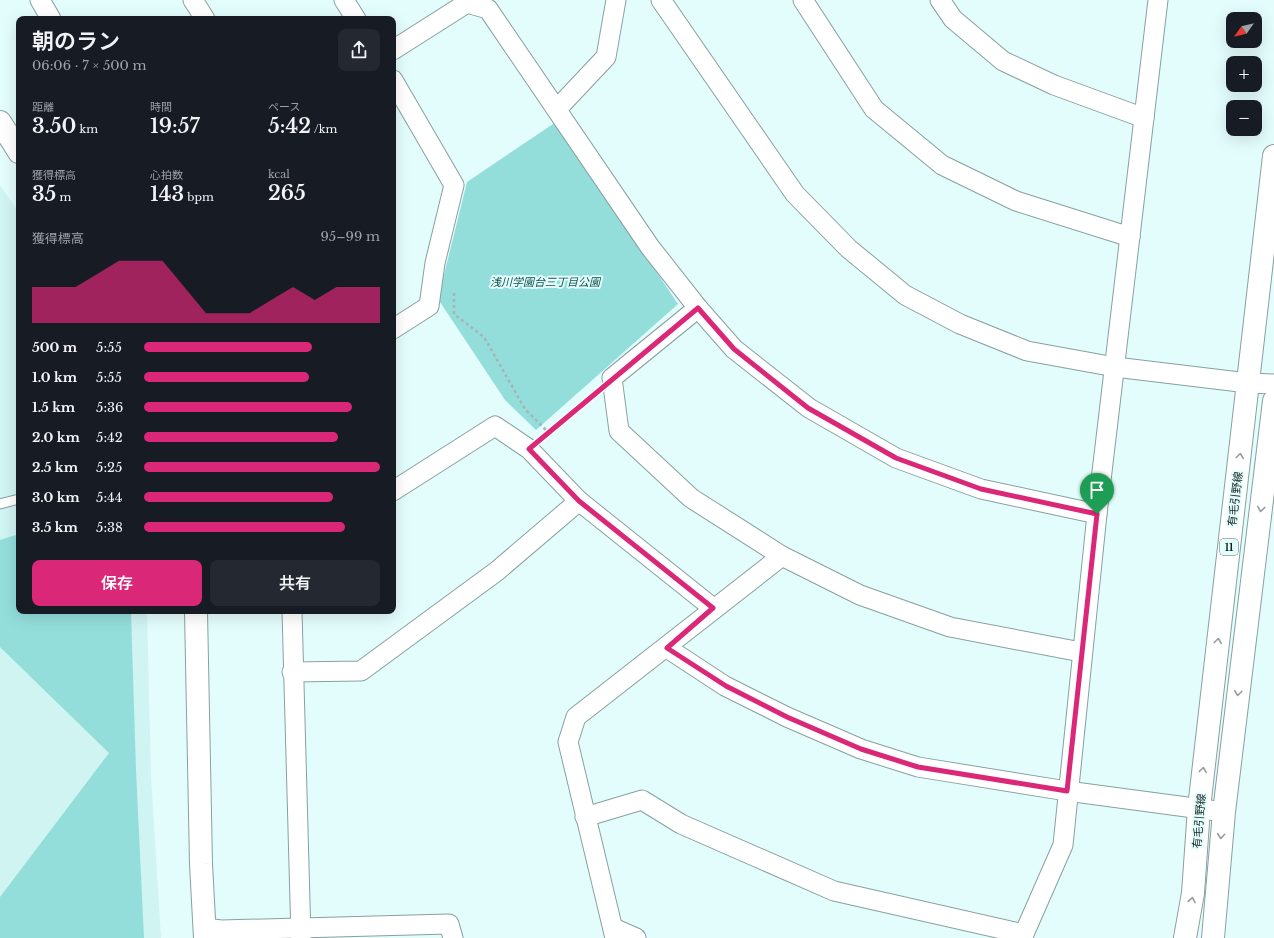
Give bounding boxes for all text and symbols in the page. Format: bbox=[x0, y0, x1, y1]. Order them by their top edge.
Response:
north arrow bbox=[1226, 12, 1262, 48]
map controls bbox=[1226, 12, 1262, 136]
text: 朝のラン bbox=[32, 28, 120, 55]
button: share bbox=[338, 29, 380, 71]
button: + bbox=[1226, 56, 1262, 92]
text: 06:06 · 7 × 500 m bbox=[32, 57, 147, 74]
text: 距離 bbox=[32, 100, 54, 114]
text: 時間 bbox=[150, 100, 172, 114]
text: ペース bbox=[268, 100, 300, 114]
button: − bbox=[1226, 100, 1262, 136]
text: 3.50 bbox=[32, 114, 76, 138]
text: 19:57 bbox=[150, 114, 200, 138]
text: 5:42 bbox=[268, 114, 311, 138]
text: km bbox=[76, 122, 98, 136]
text: /km bbox=[311, 122, 337, 136]
text: kcal bbox=[268, 167, 290, 181]
text: 獲得標高 bbox=[32, 168, 76, 182]
text: 心拍数 bbox=[150, 168, 183, 182]
text: 265 bbox=[268, 181, 306, 205]
text: 35 bbox=[32, 182, 56, 206]
text: 143 bbox=[150, 182, 184, 206]
text: m bbox=[56, 190, 71, 204]
text: bpm bbox=[184, 190, 214, 204]
text: 95–99 m bbox=[320, 228, 380, 245]
text: 獲得標高 bbox=[32, 230, 84, 247]
park label: 浅川学園台三丁目公園 bbox=[490, 275, 602, 289]
text: 500 m bbox=[32, 339, 77, 356]
text: 5:55 bbox=[96, 339, 122, 356]
text: 1.0 km bbox=[32, 369, 77, 386]
text: 5:55 bbox=[96, 369, 122, 386]
text: 1.5 km bbox=[32, 399, 75, 416]
text: 5:36 bbox=[96, 399, 123, 416]
text: 2.0 km bbox=[32, 429, 80, 446]
text: 5:42 bbox=[96, 429, 123, 446]
one-way arrow bbox=[1235, 453, 1244, 459]
text: 2.5 km bbox=[32, 459, 78, 476]
text: 5:25 bbox=[96, 459, 122, 476]
street label: 有毛引野線 bbox=[1225, 471, 1245, 527]
pin bbox=[1080, 473, 1114, 514]
icon: arrive bbox=[1086, 479, 1108, 501]
text: 3.0 km bbox=[32, 489, 80, 506]
text: 5:44 bbox=[96, 489, 122, 506]
one-way arrow bbox=[1257, 506, 1266, 512]
text: 3.5 km bbox=[32, 519, 78, 536]
text: 5:38 bbox=[96, 519, 123, 536]
road number: 11 bbox=[1220, 539, 1238, 555]
button: 保存 bbox=[32, 560, 202, 606]
button: 共有 bbox=[210, 560, 380, 606]
one-way arrow bbox=[1214, 638, 1223, 644]
one-way arrow bbox=[1234, 690, 1243, 696]
one-way arrow bbox=[1199, 767, 1208, 773]
street label: 有毛引野線 bbox=[1190, 793, 1208, 849]
one-way arrow bbox=[1217, 833, 1226, 839]
one-way arrow bbox=[1187, 897, 1196, 903]

